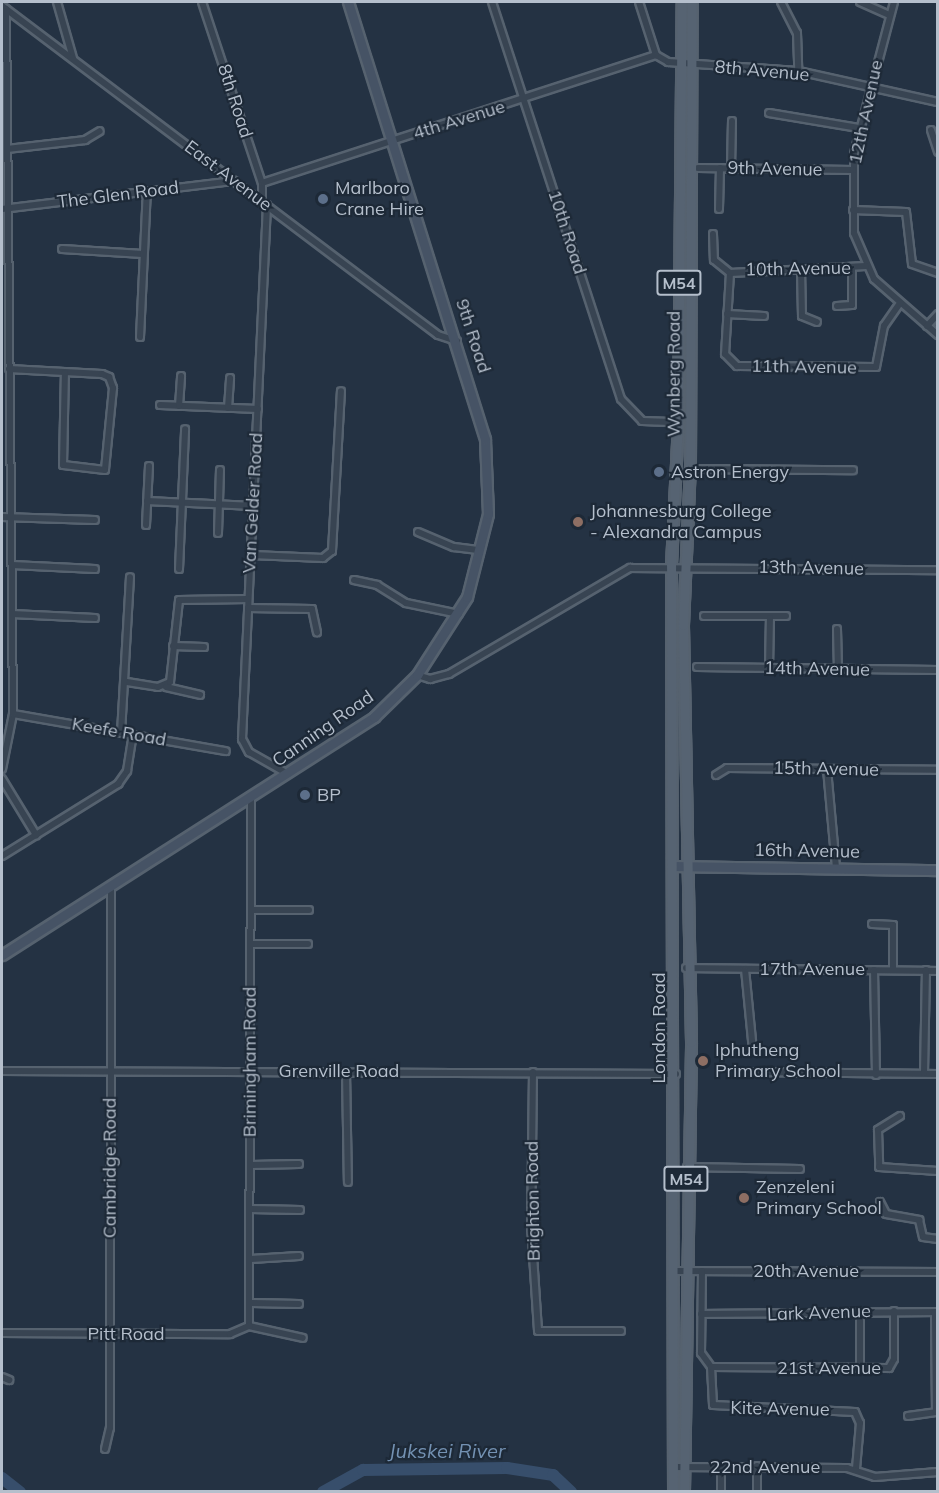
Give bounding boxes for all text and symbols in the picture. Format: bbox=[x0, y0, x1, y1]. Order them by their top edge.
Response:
street label: 8th Avenue bbox=[714, 56, 810, 86]
street label: 12th Avenue bbox=[844, 58, 888, 166]
street label: 8th Road bbox=[213, 61, 257, 141]
street label: 4th Avenue bbox=[410, 96, 508, 144]
street label: East Avenue bbox=[180, 136, 276, 216]
street label: 9th Avenue bbox=[727, 157, 823, 181]
street label: The Glen Road bbox=[56, 177, 180, 213]
place label: Marlboro Crane Hire bbox=[335, 178, 424, 220]
street label: 10th Road bbox=[543, 187, 591, 277]
marker: Marlboro Crane Hire bbox=[316, 192, 330, 206]
street label: 10th Avenue bbox=[745, 257, 851, 281]
road number: M54 bbox=[655, 270, 703, 296]
street label: 9th Road bbox=[451, 296, 495, 376]
street label: Wynberg Road bbox=[663, 311, 685, 437]
street label: 11th Avenue bbox=[751, 355, 857, 379]
street label: Van Gelder Road bbox=[239, 432, 267, 574]
place label: Astron Energy bbox=[671, 461, 789, 483]
marker: Astron Energy bbox=[652, 465, 666, 479]
place label: Johannesburg College - Alexandra Campus bbox=[590, 501, 771, 544]
marker: Johannesburg College - Alexandra Campus bbox=[571, 515, 585, 529]
street label: 13th Avenue bbox=[758, 556, 864, 580]
street label: 14th Avenue bbox=[764, 657, 870, 681]
street label: Canning Road bbox=[268, 686, 378, 772]
street label: Keefe Road bbox=[70, 713, 168, 751]
street label: 15th Avenue bbox=[773, 757, 879, 781]
place label: BP bbox=[317, 784, 341, 806]
marker: BP bbox=[298, 788, 312, 802]
street label: 16th Avenue bbox=[754, 839, 860, 863]
street label: 17th Avenue bbox=[759, 958, 865, 980]
street label: London Road bbox=[648, 973, 670, 1083]
street label: Brimingham Road bbox=[239, 987, 261, 1137]
place label: Iphutheng Primary School bbox=[715, 1040, 841, 1082]
marker: Iphutheng Primary School bbox=[696, 1054, 710, 1068]
street label: Grenville Road bbox=[279, 1060, 399, 1082]
street label: Cambridge Road bbox=[99, 1098, 121, 1238]
street label: Brighton Road bbox=[521, 1141, 545, 1261]
road number: M54 bbox=[662, 1166, 710, 1192]
place label: Zenzeleni Primary School bbox=[756, 1177, 882, 1220]
marker: Zenzeleni Primary School bbox=[737, 1191, 751, 1205]
street label: 20th Avenue bbox=[753, 1260, 859, 1282]
street label: Lark Avenue bbox=[767, 1300, 871, 1326]
street label: Pitt Road bbox=[87, 1323, 165, 1345]
street label: 21st Avenue bbox=[777, 1357, 881, 1379]
street label: Kite Avenue bbox=[730, 1397, 830, 1421]
water label: Jukskei River bbox=[389, 1438, 505, 1462]
street label: 22nd Avenue bbox=[710, 1456, 820, 1478]

